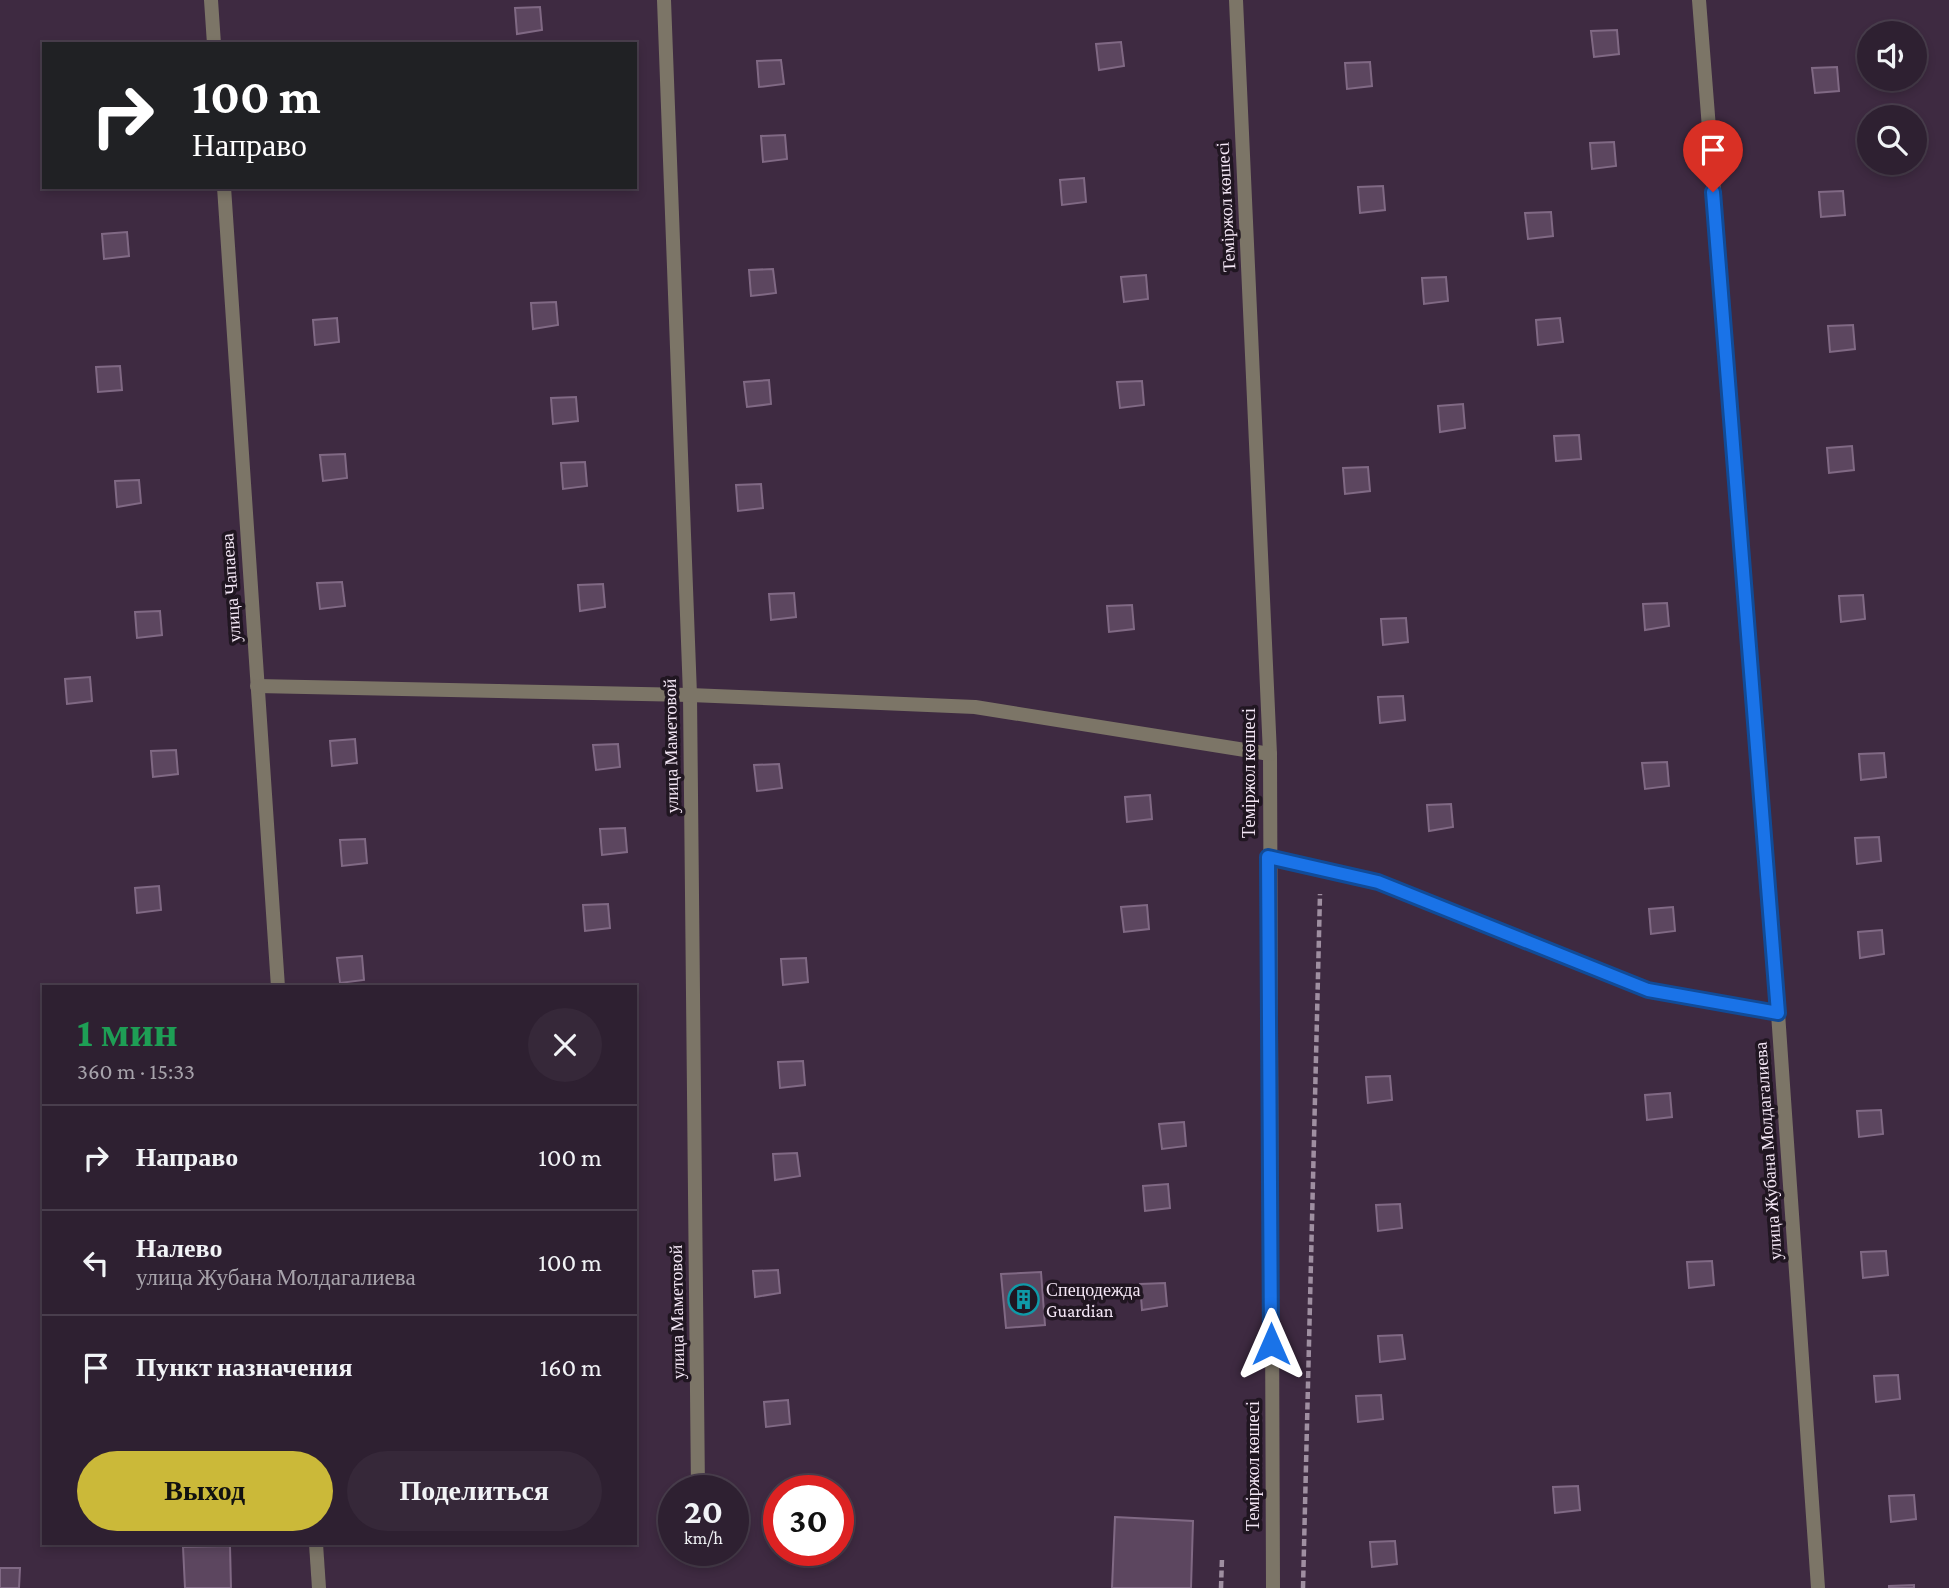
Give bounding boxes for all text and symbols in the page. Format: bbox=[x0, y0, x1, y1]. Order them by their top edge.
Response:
map controls bbox=[1857, 21, 1927, 175]
button: sound bbox=[1857, 21, 1927, 91]
text: 100 m bbox=[192, 69, 321, 124]
icon: right bbox=[77, 70, 168, 161]
button: search bbox=[1857, 105, 1927, 175]
pin bbox=[1683, 120, 1743, 192]
text: Направо bbox=[192, 127, 307, 163]
icon: arrive bbox=[1694, 131, 1732, 169]
street label: Теміржол көшесі bbox=[1213, 142, 1239, 272]
street label: улица Чапаева bbox=[217, 533, 245, 643]
street label: улица Маметовой bbox=[660, 678, 682, 814]
street label: Теміржол көшесі bbox=[1239, 708, 1259, 838]
text: 1 мин bbox=[77, 1008, 178, 1055]
button: close bbox=[528, 1008, 602, 1082]
street label: улица Жубана Молдагалиева bbox=[1750, 1041, 1786, 1261]
text: 360 m · 15:33 bbox=[77, 1058, 195, 1084]
icon: right bbox=[77, 1139, 115, 1177]
text: Направо bbox=[136, 1143, 238, 1172]
text: 100 m bbox=[538, 1143, 602, 1172]
text: Налево bbox=[136, 1234, 222, 1263]
icon: left bbox=[77, 1244, 115, 1282]
street label: улица Маметовой bbox=[666, 1244, 688, 1380]
text: 100 m bbox=[538, 1248, 602, 1277]
text: улица Жубана Молдагалиева bbox=[136, 1264, 416, 1290]
place label: Спецодежда Guardian bbox=[1046, 1280, 1140, 1321]
building icon: Спецодежда Guardian bbox=[1006, 1283, 1040, 1317]
position arrow bbox=[1234, 1307, 1308, 1381]
icon: arrive bbox=[77, 1349, 115, 1387]
text: Пункт назначения bbox=[136, 1353, 353, 1382]
text: 160 m bbox=[540, 1353, 602, 1382]
street label: Теміржол көшесі bbox=[1243, 1401, 1263, 1531]
button: Выход bbox=[77, 1451, 333, 1531]
button: Поделиться bbox=[347, 1451, 602, 1531]
speed limit sign: 30 bbox=[763, 1475, 854, 1566]
text: 20 bbox=[684, 1492, 723, 1531]
text: km/h bbox=[684, 1528, 723, 1548]

